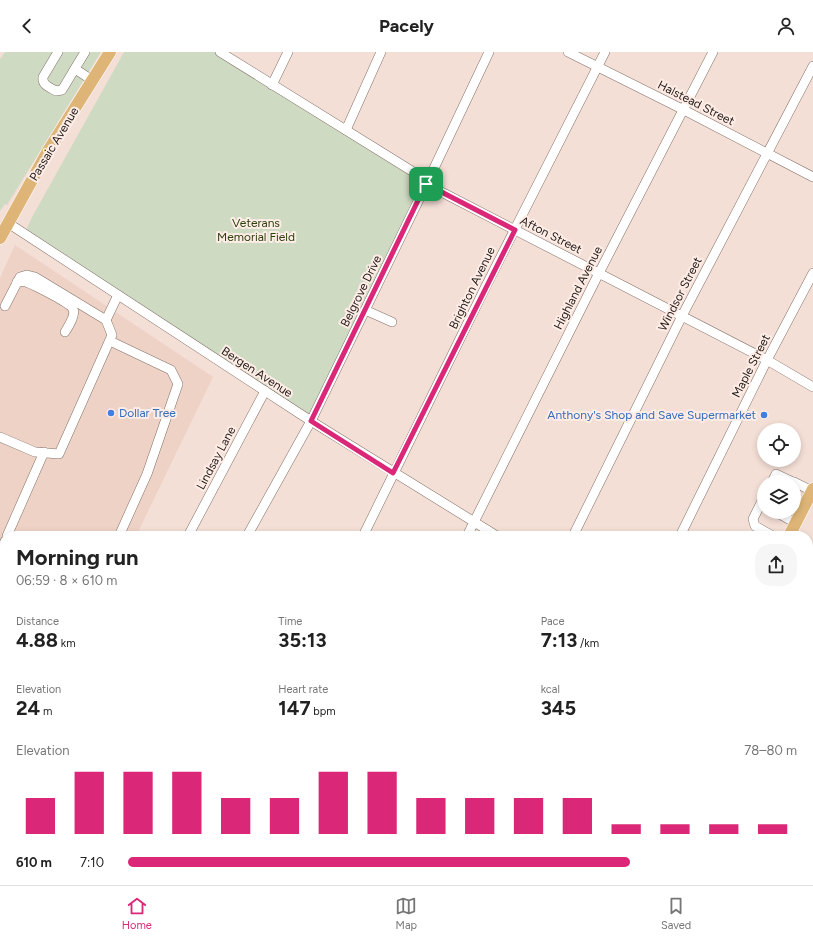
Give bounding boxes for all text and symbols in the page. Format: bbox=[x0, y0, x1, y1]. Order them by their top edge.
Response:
icon: back bbox=[16, 15, 38, 37]
text: Pacely bbox=[379, 15, 434, 37]
icon: person bbox=[775, 15, 797, 37]
street label: Halstead Street bbox=[655, 78, 737, 129]
street label: Passaic Avenue bbox=[27, 104, 82, 183]
pin bbox=[409, 167, 443, 201]
icon: arrive bbox=[415, 173, 437, 195]
street label: Afton Street bbox=[518, 213, 585, 257]
park label: Veterans Memorial Field bbox=[217, 216, 295, 244]
street label: Brighton Avenue bbox=[446, 244, 498, 331]
street label: Highland Avenue bbox=[551, 244, 605, 332]
street label: Belgrove Drive bbox=[338, 253, 385, 329]
street label: Windsor Street bbox=[655, 254, 705, 333]
street label: Maple Street bbox=[729, 332, 773, 400]
street label: Bergen Avenue bbox=[219, 344, 295, 400]
place label: Dollar Tree bbox=[119, 406, 176, 420]
marker: Dollar Tree bbox=[106, 408, 116, 418]
place label: Anthony's Shop and Save Supermarket bbox=[547, 408, 756, 422]
marker: Anthony's Shop and Save Supermarket bbox=[759, 410, 769, 420]
map controls bbox=[757, 423, 801, 519]
button: locate bbox=[757, 423, 801, 467]
street label: Lindsay Lane bbox=[194, 424, 239, 492]
button: layers bbox=[757, 475, 801, 519]
text: Morning run bbox=[16, 544, 139, 571]
button: share bbox=[755, 544, 797, 586]
text: 06:59 · 8 × 610 m bbox=[16, 573, 117, 588]
text: Distance bbox=[16, 615, 59, 628]
text: Time bbox=[278, 615, 302, 628]
text: Pace bbox=[541, 615, 564, 628]
text: 4.88 bbox=[16, 628, 58, 652]
text: 35:13 bbox=[278, 628, 327, 652]
text: 7:13 bbox=[541, 628, 577, 652]
text: km bbox=[58, 637, 76, 650]
text: /km bbox=[577, 637, 599, 650]
text: Elevation bbox=[16, 683, 61, 696]
text: Heart rate bbox=[278, 683, 328, 696]
text: kcal bbox=[541, 683, 560, 696]
text: 24 bbox=[16, 696, 40, 720]
text: 147 bbox=[278, 696, 311, 720]
text: 345 bbox=[541, 696, 576, 720]
text: m bbox=[40, 705, 52, 718]
text: bpm bbox=[311, 705, 336, 718]
text: Elevation bbox=[16, 743, 69, 758]
text: 78–80 m bbox=[744, 743, 797, 758]
text: 610 m bbox=[16, 855, 52, 870]
text: 7:10 bbox=[80, 855, 104, 870]
tab: Home bbox=[122, 895, 152, 932]
tab: Map bbox=[395, 895, 417, 932]
tab: Saved bbox=[661, 895, 691, 932]

